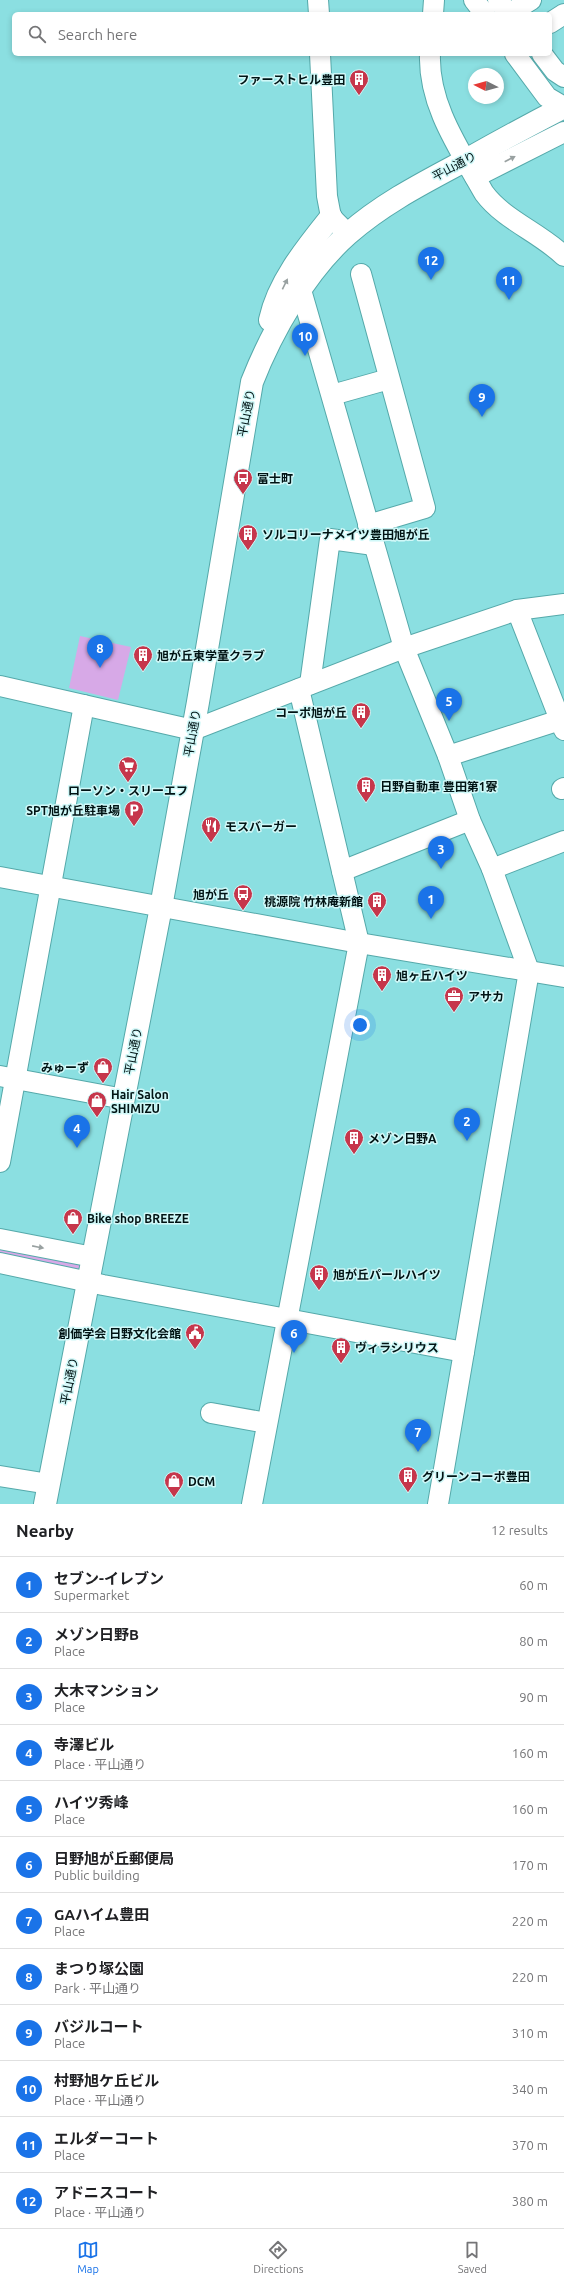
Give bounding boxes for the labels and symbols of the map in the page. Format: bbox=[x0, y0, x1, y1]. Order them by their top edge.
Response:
building icon: ファーストヒル豊田 bbox=[348, 68, 370, 96]
north arrow bbox=[468, 68, 504, 104]
place label: ファーストヒル豊田 bbox=[238, 73, 345, 86]
street label: 平山通り bbox=[430, 149, 478, 183]
one-way arrow bbox=[504, 156, 516, 162]
pin: 12 bbox=[418, 247, 444, 280]
pin: 11 bbox=[496, 267, 522, 300]
one-way arrow bbox=[282, 278, 288, 289]
pin: 10 bbox=[292, 323, 318, 356]
pin: 9 bbox=[469, 384, 495, 417]
street label: 平山通り bbox=[235, 388, 257, 438]
bus stop icon: 富士町 bbox=[232, 467, 254, 495]
place label: 富士町 bbox=[257, 472, 293, 485]
building icon: ソルコリーナメイツ豊田旭が丘 bbox=[237, 523, 259, 551]
place label: ソルコリーナメイツ豊田旭が丘 bbox=[262, 528, 430, 541]
pin: 8 bbox=[87, 635, 113, 668]
building icon: 旭が丘東学童クラブ bbox=[132, 644, 154, 672]
place label: 旭が丘東学童クラブ bbox=[157, 649, 265, 662]
pin: 5 bbox=[436, 688, 462, 721]
building icon: コーポ旭が丘 bbox=[350, 701, 372, 729]
place label: コーポ旭が丘 bbox=[275, 706, 347, 719]
street label: 平山通り bbox=[181, 708, 203, 758]
supermarket icon: ローソン・スリーエフ bbox=[117, 755, 139, 783]
building icon: 日野自動車 豊田第1寮 bbox=[355, 775, 377, 803]
place label: 日野自動車 豊田第1寮 bbox=[380, 780, 498, 793]
place label: ローソン・スリーエフ bbox=[68, 784, 188, 797]
parking icon: SPT旭が丘駐車場 bbox=[123, 799, 145, 827]
place label: SPT旭が丘駐車場 bbox=[26, 804, 120, 817]
restaurant icon: モスバーガー bbox=[200, 815, 222, 843]
place label: モスバーガー bbox=[225, 820, 297, 833]
pin: 3 bbox=[428, 836, 454, 869]
bus stop icon: 旭が丘 bbox=[232, 883, 254, 911]
pin: 1 bbox=[418, 886, 444, 919]
place label: 旭が丘 bbox=[193, 888, 229, 901]
building icon: 桃源院 竹林庵新館 bbox=[366, 890, 388, 918]
place label: 桃源院 竹林庵新館 bbox=[264, 895, 363, 908]
building icon: 旭ヶ丘ハイツ bbox=[371, 964, 393, 992]
place label: 旭ヶ丘ハイツ bbox=[396, 969, 468, 982]
office icon: アサカ bbox=[443, 985, 465, 1013]
place label: アサカ bbox=[468, 990, 504, 1003]
your location bbox=[350, 1015, 370, 1035]
street label: 平山通り bbox=[122, 1026, 144, 1076]
shop icon: みゅーず bbox=[92, 1056, 114, 1084]
place label: みゅーず bbox=[41, 1061, 89, 1074]
place label: Hair Salon SHIMIZU bbox=[111, 1088, 169, 1115]
shop icon: Hair Salon SHIMIZU bbox=[86, 1090, 108, 1118]
pin: 2 bbox=[454, 1108, 480, 1141]
pin: 4 bbox=[64, 1115, 90, 1148]
building icon: メゾン日野A bbox=[343, 1127, 365, 1155]
place label: メゾン日野A bbox=[368, 1132, 437, 1145]
shop icon: Bike shop BREEZE bbox=[62, 1207, 84, 1235]
place label: Bike shop BREEZE bbox=[87, 1212, 189, 1225]
one-way arrow bbox=[32, 1244, 44, 1250]
building icon: 旭が丘パールハイツ bbox=[308, 1263, 330, 1291]
place label: 旭が丘パールハイツ bbox=[333, 1268, 441, 1281]
pin: 6 bbox=[281, 1320, 307, 1353]
public building icon: 創価学会 日野文化会館 bbox=[184, 1322, 206, 1350]
place label: 創価学会 日野文化会館 bbox=[58, 1327, 181, 1340]
building icon: ヴィラシリウス bbox=[330, 1336, 352, 1364]
place label: ヴィラシリウス bbox=[355, 1341, 439, 1354]
street label: 平山通り bbox=[58, 1356, 80, 1406]
pin: 7 bbox=[405, 1419, 431, 1452]
building icon: グリーンコーポ豊田 bbox=[397, 1465, 419, 1493]
shop icon: DCM bbox=[163, 1470, 185, 1498]
place label: グリーンコーポ豊田 bbox=[422, 1470, 529, 1483]
place label: DCM bbox=[188, 1475, 215, 1488]

